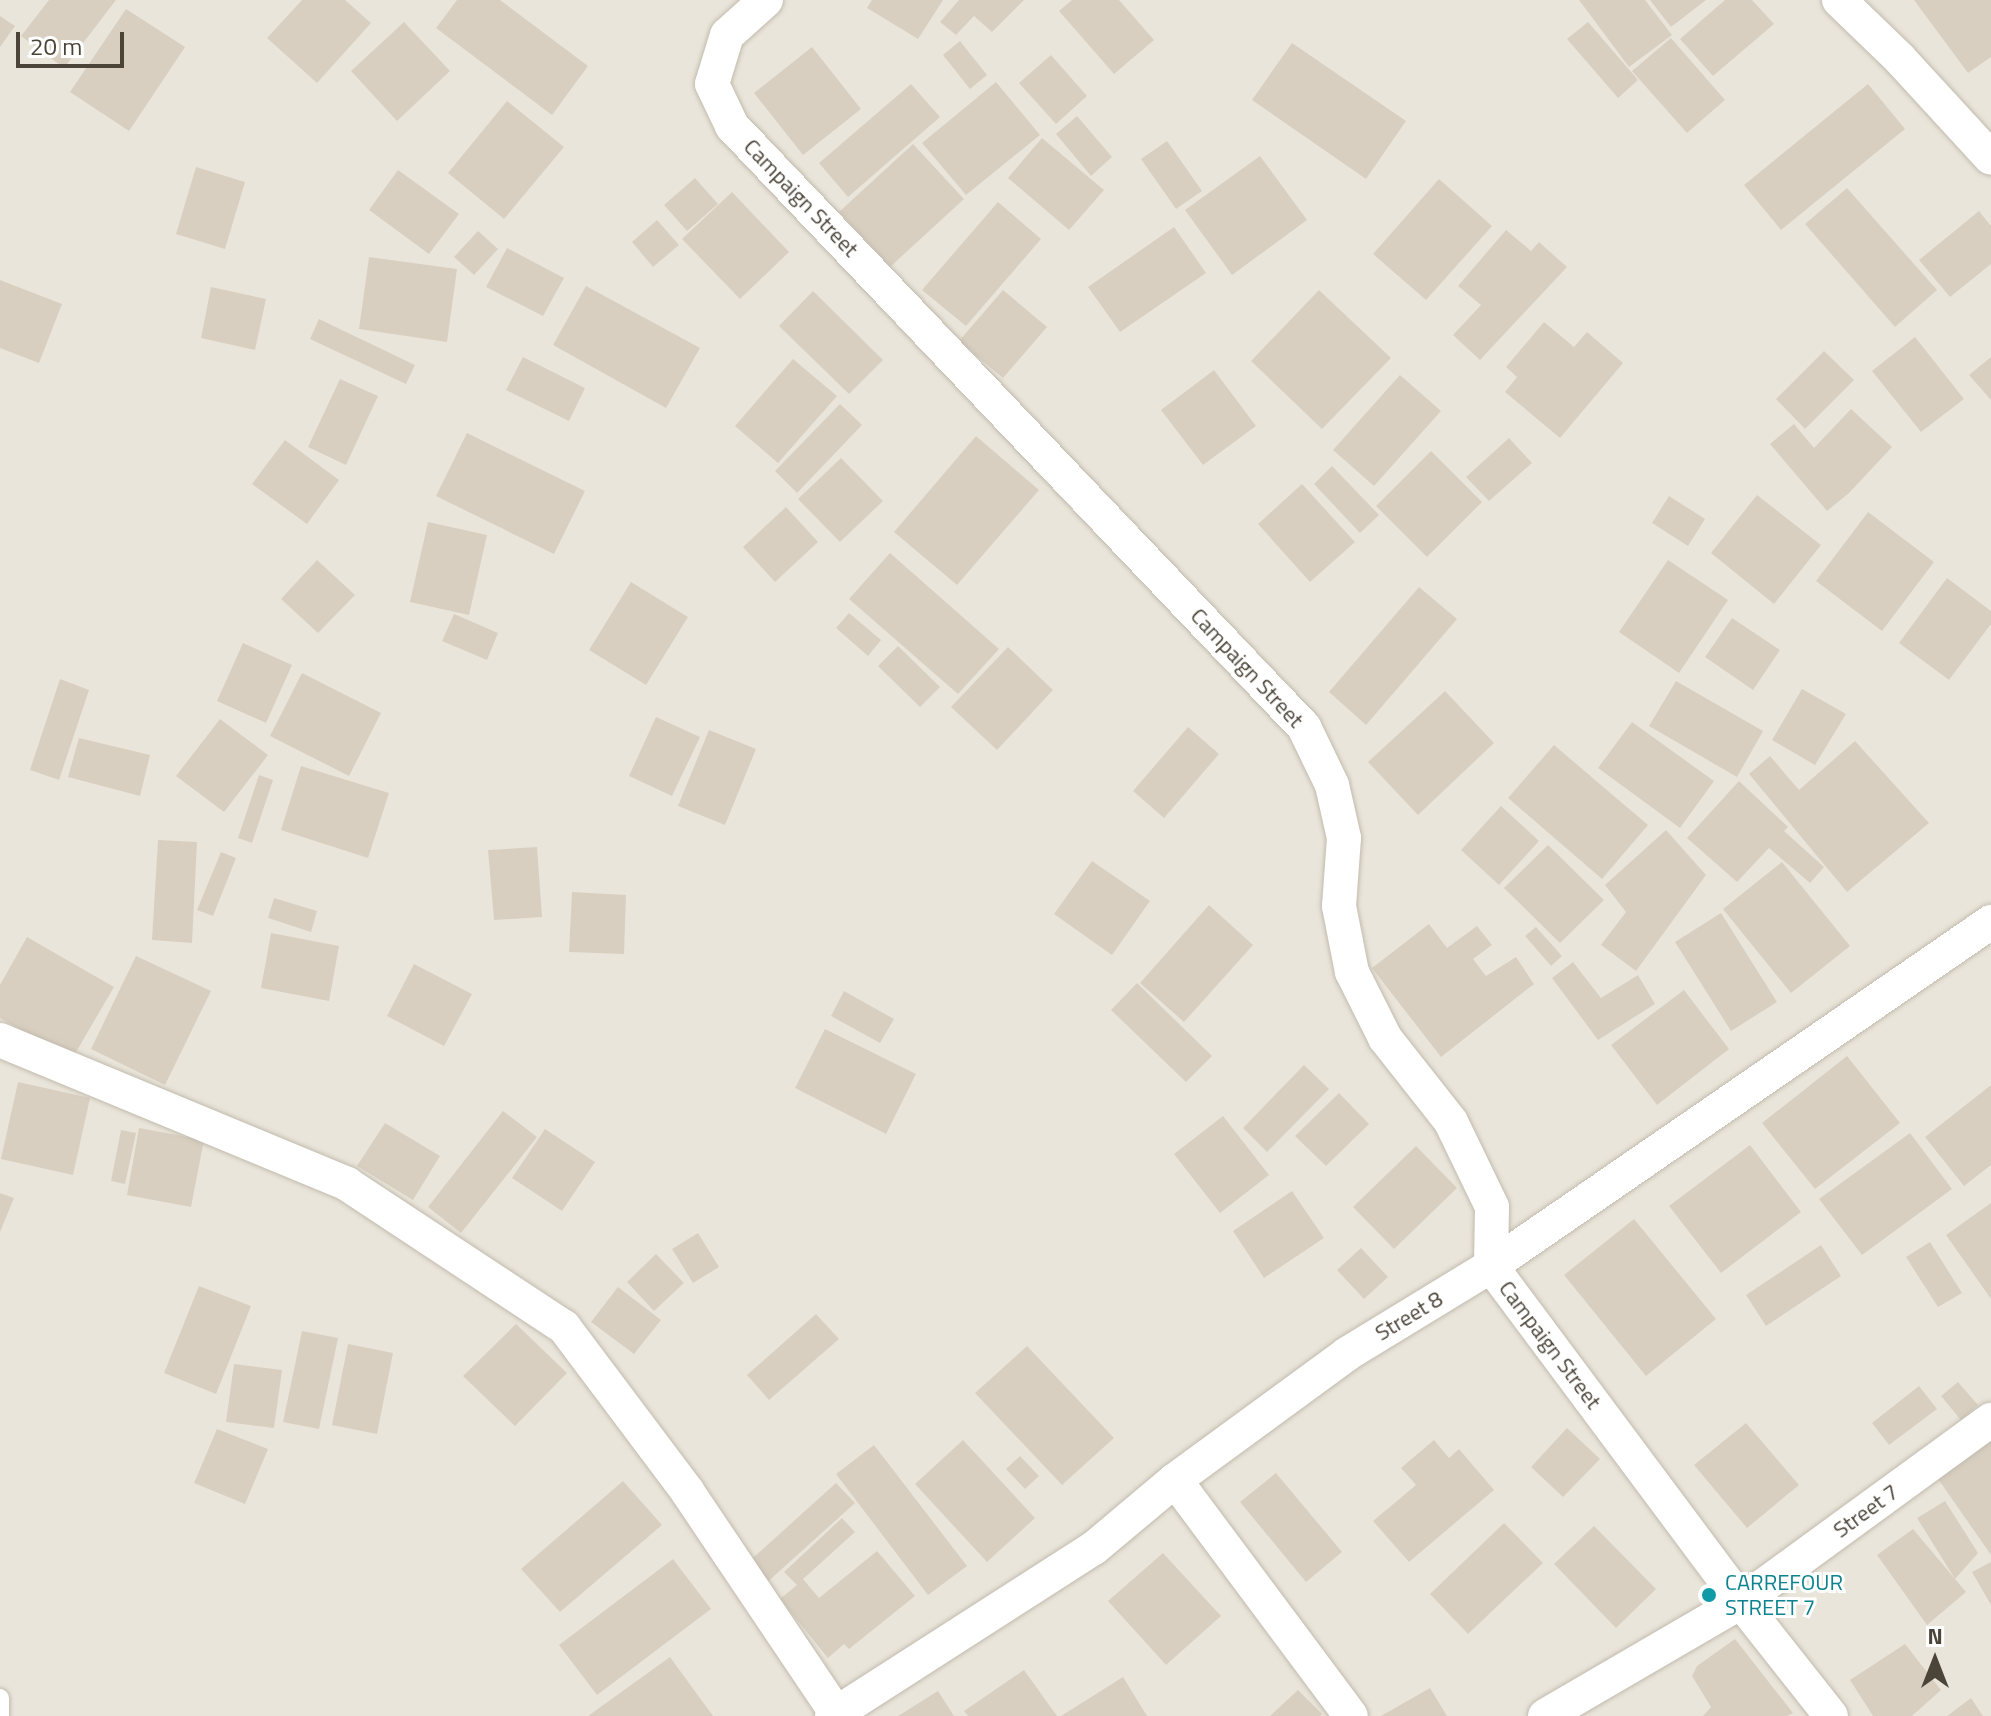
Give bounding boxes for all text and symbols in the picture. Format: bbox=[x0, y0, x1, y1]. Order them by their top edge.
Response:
scale bar bbox=[20, 16, 128, 66]
text: 20 m bbox=[30, 28, 82, 64]
street label: Campaign Street bbox=[738, 134, 864, 262]
street label: Campaign Street bbox=[1185, 603, 1309, 733]
street label: Campaign Street bbox=[1493, 1276, 1607, 1414]
street label: Street 8 bbox=[1371, 1286, 1447, 1346]
street label: Street 7 bbox=[1828, 1479, 1904, 1543]
place label: CARREFOUR STREET 7 bbox=[1725, 1569, 1843, 1620]
marker: CARREFOUR STREET 7 bbox=[1700, 1586, 1718, 1604]
text: N bbox=[1927, 1619, 1943, 1653]
north arrow bbox=[1895, 1620, 1975, 1700]

